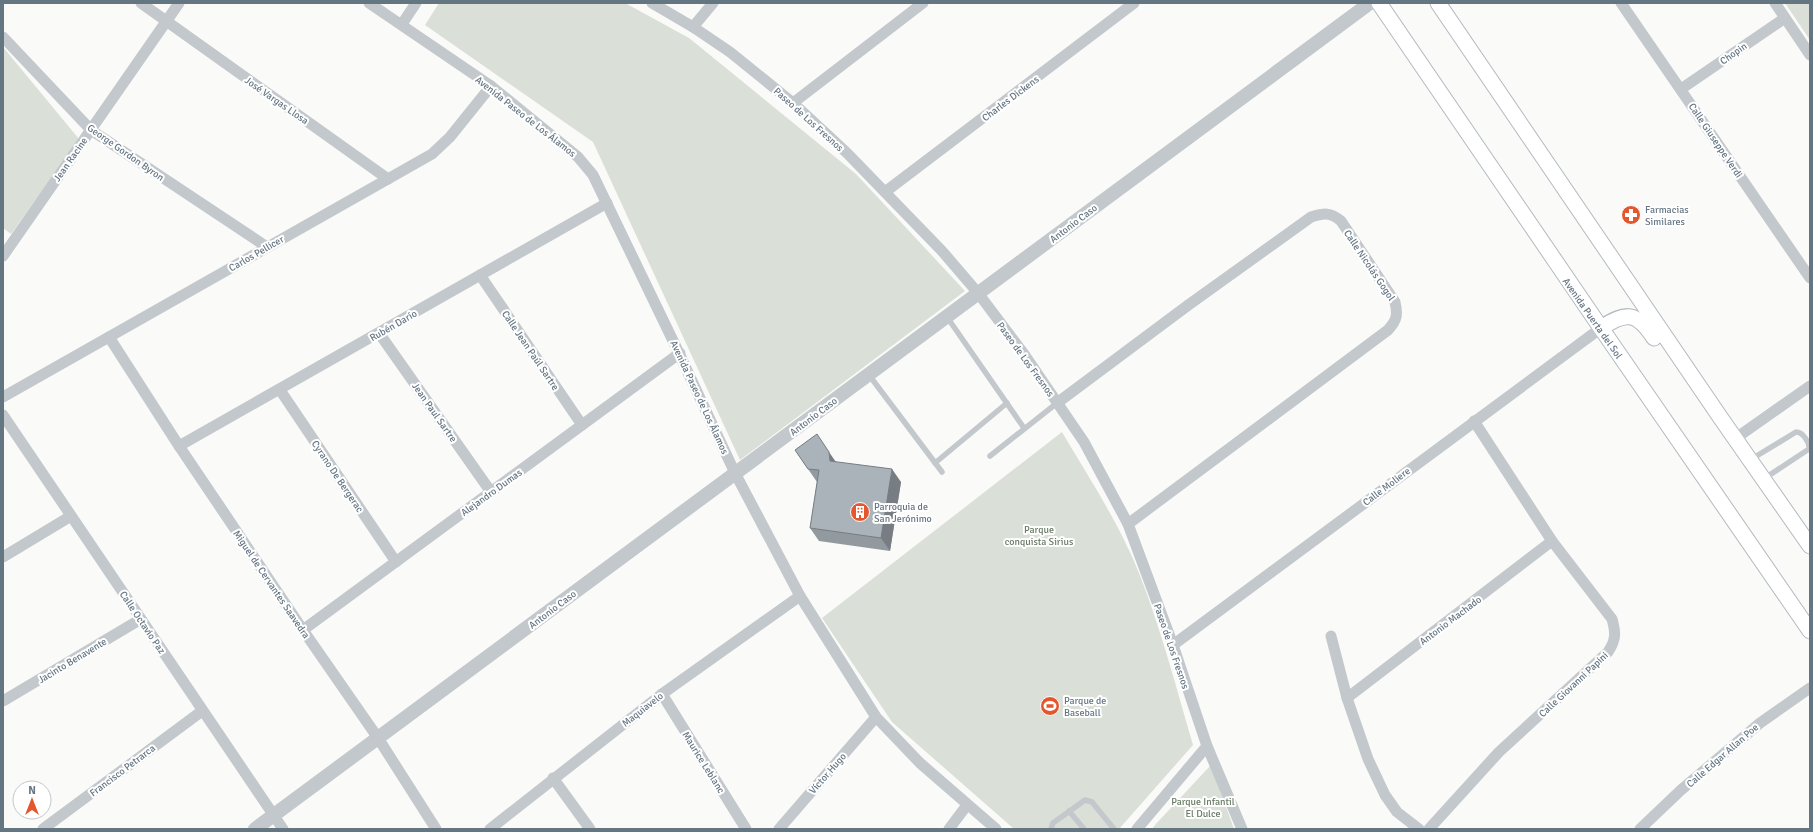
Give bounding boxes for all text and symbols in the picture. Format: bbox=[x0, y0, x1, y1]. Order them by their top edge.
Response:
street label: Chopin bbox=[1718, 40, 1749, 67]
street label: Avenida Paseo de Los Álamos bbox=[473, 73, 579, 160]
street label: Charles Dickens bbox=[980, 73, 1042, 124]
street label: José Vargas Llosa bbox=[242, 74, 311, 127]
street label: Paseo de Los Fresnos bbox=[771, 85, 846, 155]
street label: Calle Giuseppe Verdi bbox=[1686, 101, 1745, 180]
street label: George Gordon Byron bbox=[85, 122, 166, 184]
street label: Jean Racine bbox=[51, 135, 90, 184]
street label: Antonio Caso bbox=[1047, 202, 1100, 246]
pharmacy icon: Farmacias Similares bbox=[1620, 204, 1642, 226]
place label: Farmacias Similares bbox=[1645, 204, 1689, 228]
street label: Calle Nicolás Gogol bbox=[1341, 228, 1397, 303]
street label: Carlos Pellicer bbox=[227, 233, 286, 274]
street label: Avenida Puerta del Sol bbox=[1560, 276, 1625, 361]
street label: Rubén Darío bbox=[368, 308, 419, 344]
street label: Calle Jean Paúl Sartre bbox=[499, 308, 561, 393]
street label: Paseo de Los Fresnos bbox=[994, 320, 1057, 400]
street label: Avenida Paseo de Los Álamos bbox=[667, 338, 732, 457]
street label: Jean Paul Sartre bbox=[409, 381, 459, 445]
street label: Antonio Caso bbox=[787, 395, 840, 439]
street label: Cyrano De Bergerac bbox=[309, 438, 366, 515]
street label: Calle Moliere bbox=[1361, 465, 1413, 509]
street label: Alejandro Dumas bbox=[459, 466, 525, 519]
building icon: Parroquia de San Jerónimo bbox=[849, 501, 871, 523]
place label: Parroquia de San Jerónimo bbox=[874, 501, 932, 525]
park label: Parque conquista Sirius bbox=[1005, 524, 1074, 548]
street label: Miguel de Cervantes Saavedra bbox=[230, 528, 312, 641]
street label: Antonio Caso bbox=[526, 588, 579, 632]
street label: Calle Octavio Paz bbox=[117, 589, 168, 657]
street label: Antonio Machado bbox=[1417, 594, 1484, 648]
street label: Paseo de Los Fresnos bbox=[1151, 602, 1191, 691]
street label: Jacinto Benavente bbox=[36, 636, 109, 686]
street label: Calle Giovanni Papini bbox=[1537, 650, 1611, 720]
street label: Maquiavelo bbox=[620, 690, 666, 730]
sports icon: Parque de Baseball bbox=[1039, 695, 1061, 717]
place label: Parque de Baseball bbox=[1064, 695, 1106, 719]
street label: Calle Edgar Allan Poe bbox=[1684, 721, 1761, 790]
street label: Maurice Leblanc bbox=[679, 729, 727, 796]
street label: Francisco Petrarca bbox=[87, 742, 158, 799]
street label: Víctor Hugo bbox=[807, 751, 849, 797]
north arrow bbox=[12, 780, 52, 820]
text: N bbox=[28, 784, 36, 797]
park label: Parque Infantil El Dulce bbox=[1171, 796, 1235, 820]

